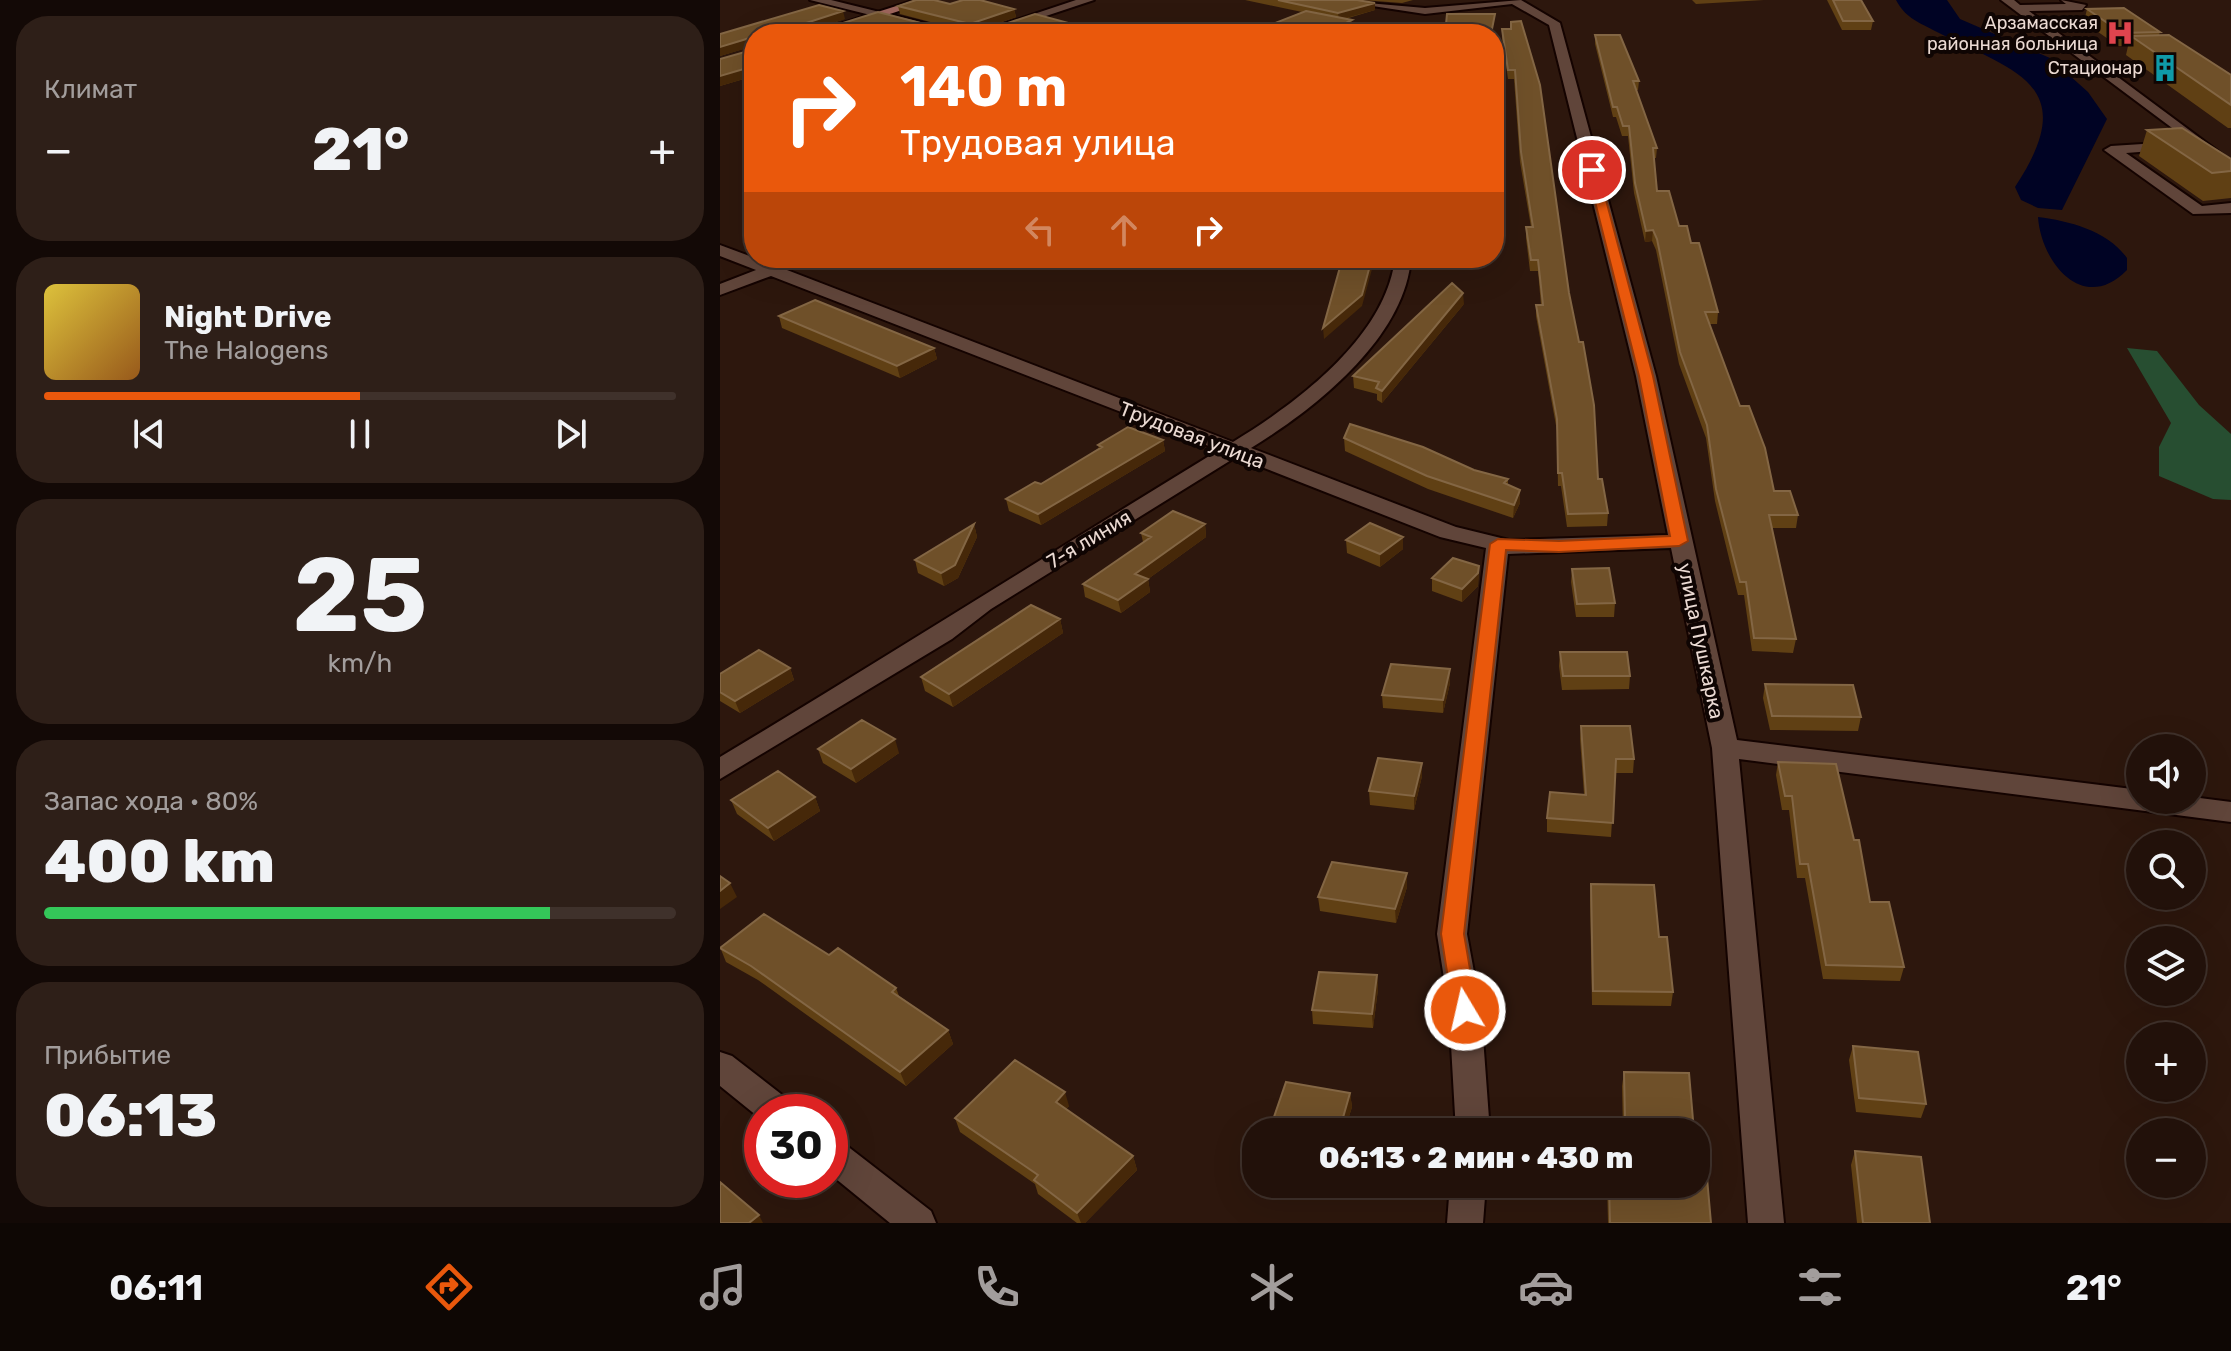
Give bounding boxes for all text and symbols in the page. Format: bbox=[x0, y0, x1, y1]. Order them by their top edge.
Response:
place label: Арзамасская районная больница bbox=[1927, 12, 2098, 55]
hospital icon: Арзамасская районная больница bbox=[2105, 18, 2135, 48]
building icon: Стационар bbox=[2150, 53, 2180, 83]
text: 140 m bbox=[900, 54, 1067, 120]
icon: right bbox=[768, 56, 872, 160]
place label: Стационар bbox=[2048, 57, 2143, 79]
text: Климат bbox=[44, 74, 137, 105]
text: 21° bbox=[312, 114, 409, 185]
text: Трудовая улица bbox=[900, 121, 1176, 164]
text: − bbox=[44, 124, 73, 176]
text: + bbox=[649, 124, 676, 176]
pin bbox=[1558, 136, 1626, 204]
icon: arrive bbox=[1570, 148, 1614, 192]
icon: left bbox=[1018, 208, 1062, 252]
icon: ahead bbox=[1102, 208, 1146, 252]
icon: right bbox=[1186, 208, 1230, 252]
text: Night Drive bbox=[164, 299, 332, 335]
text: The Halogens bbox=[164, 335, 329, 366]
street label: Трудовая улица bbox=[1116, 396, 1268, 474]
icon: previous bbox=[127, 412, 171, 456]
icon: pause bbox=[338, 412, 382, 456]
icon: next bbox=[549, 412, 593, 456]
street label: 7-я линия bbox=[1042, 504, 1136, 574]
text: 25 bbox=[293, 534, 427, 657]
street label: улица Пушкарка bbox=[1673, 561, 1729, 721]
text: km/h bbox=[328, 648, 392, 679]
map controls bbox=[2126, 734, 2206, 1198]
button: sound bbox=[2126, 734, 2206, 814]
text: Запас хода · 80% bbox=[44, 786, 258, 817]
text: 400 km bbox=[44, 826, 275, 897]
button: search bbox=[2126, 830, 2206, 910]
button: layers bbox=[2126, 926, 2206, 1006]
position arrow bbox=[1423, 968, 1507, 1052]
button: + bbox=[2126, 1022, 2206, 1102]
text: Прибытие bbox=[44, 1040, 171, 1071]
text: 06:13 bbox=[44, 1080, 217, 1151]
speed limit sign: 30 bbox=[744, 1094, 848, 1198]
button: − bbox=[2126, 1118, 2206, 1198]
text: 06:13 · 2 мин · 430 m bbox=[1319, 1140, 1633, 1176]
icon: directions bbox=[421, 1259, 477, 1315]
icon: music bbox=[695, 1259, 751, 1315]
icon: phone bbox=[969, 1259, 1025, 1315]
icon: climate bbox=[1244, 1259, 1300, 1315]
icon: car bbox=[1518, 1259, 1574, 1315]
icon: filters bbox=[1792, 1259, 1848, 1315]
text: 06:11 bbox=[109, 1266, 203, 1309]
text: 21° bbox=[2066, 1266, 2122, 1309]

